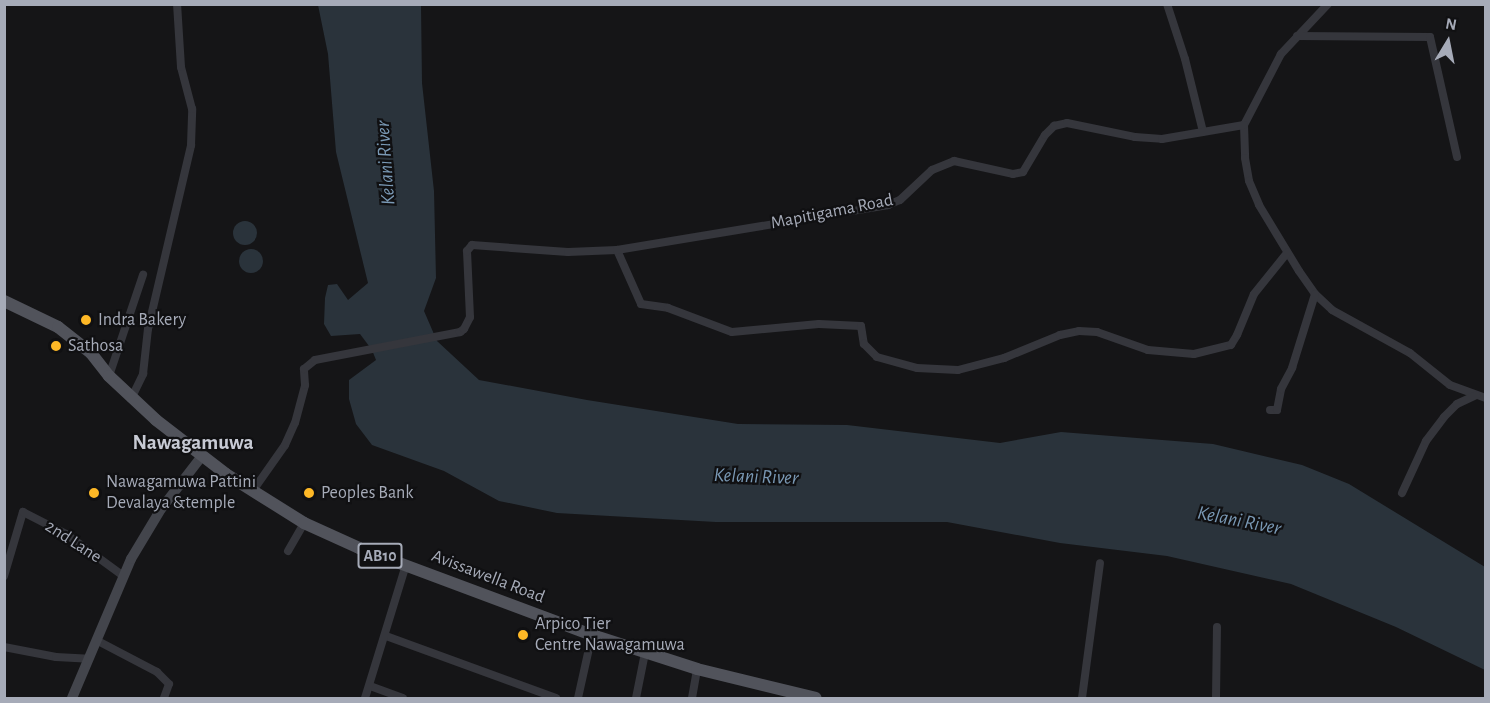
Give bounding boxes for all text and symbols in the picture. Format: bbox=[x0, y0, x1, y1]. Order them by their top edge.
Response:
north arrow bbox=[1418, 12, 1478, 72]
text: N bbox=[1444, 15, 1458, 33]
water label: Kelani River bbox=[371, 120, 401, 206]
street label: Mapitigama Road bbox=[769, 190, 895, 234]
place label: Indra Bakery bbox=[98, 309, 186, 331]
marker: Indra Bakery bbox=[79, 313, 93, 327]
place label: Sathosa bbox=[68, 335, 123, 357]
marker: Sathosa bbox=[49, 339, 63, 353]
district label: Nawagamuwa bbox=[132, 430, 254, 456]
water label: Kelani River bbox=[713, 464, 799, 490]
place label: Nawagamuwa Pattini Devalaya &temple bbox=[106, 472, 256, 514]
place label: Peoples Bank bbox=[321, 482, 414, 504]
marker: Nawagamuwa Pattini Devalaya &temple bbox=[87, 486, 101, 500]
marker: Peoples Bank bbox=[302, 486, 316, 500]
water label: Kelani River bbox=[1195, 501, 1283, 541]
street label: 2nd Lane bbox=[41, 516, 105, 568]
road number: AB10 bbox=[358, 543, 403, 569]
street label: Avissawella Road bbox=[428, 545, 548, 609]
place label: Arpico Tier Centre Nawagamuwa bbox=[535, 614, 685, 656]
marker: Arpico Tier Centre Nawagamuwa bbox=[516, 628, 530, 642]

